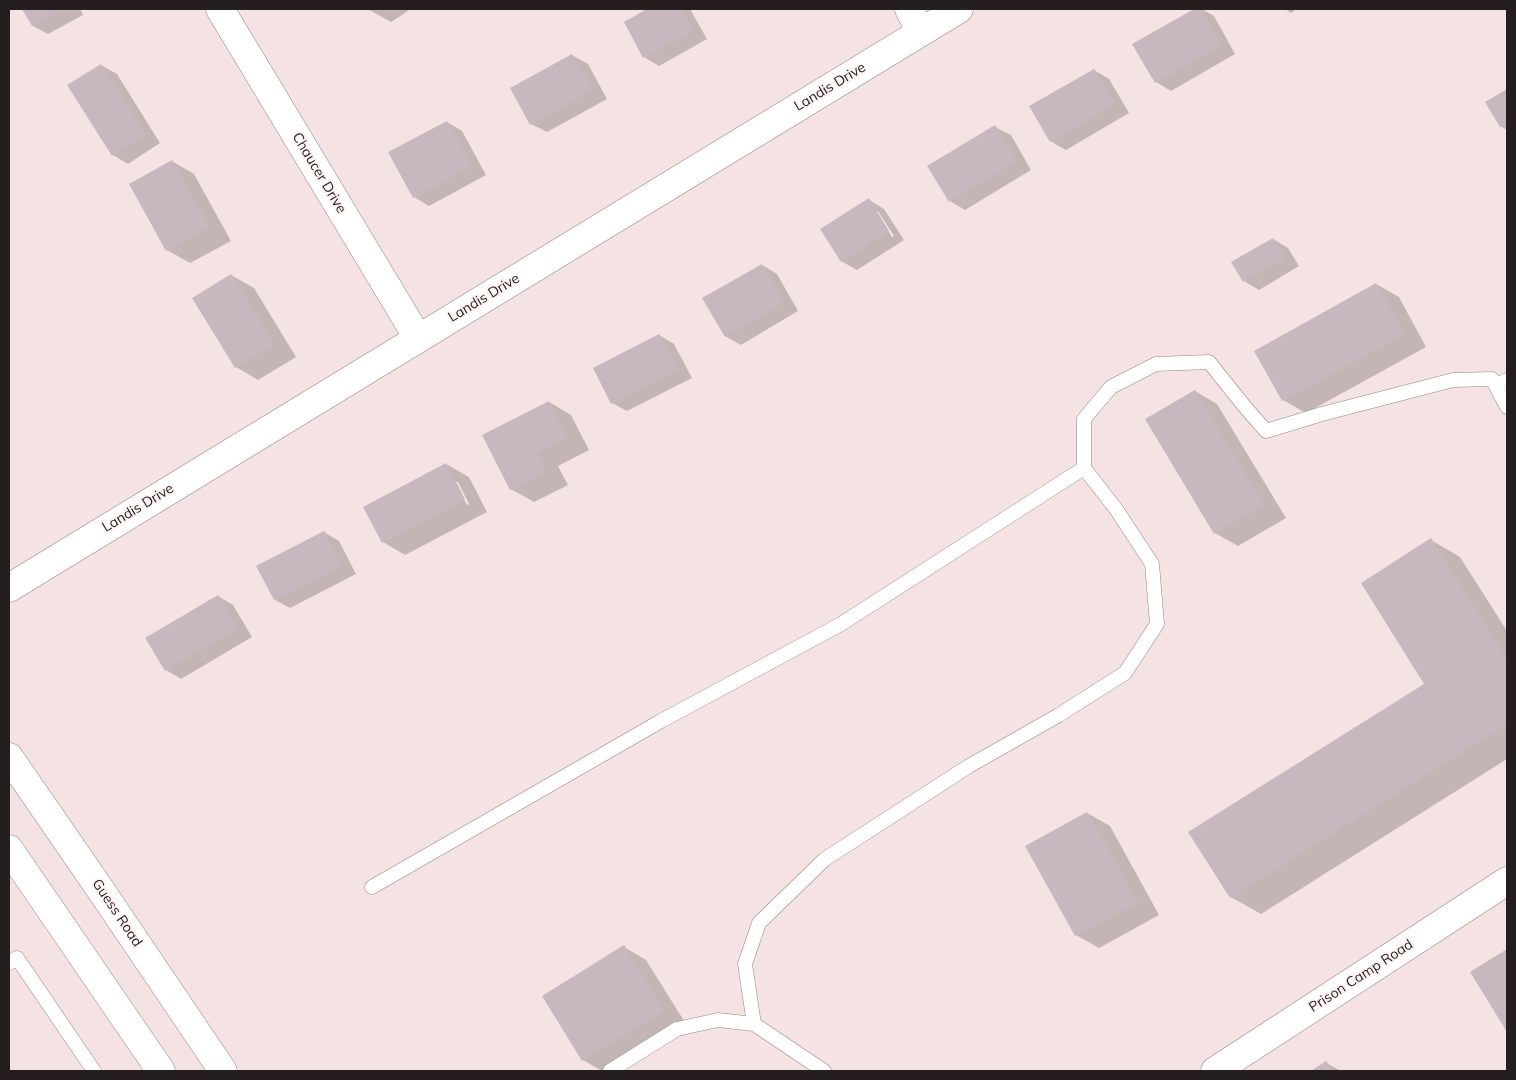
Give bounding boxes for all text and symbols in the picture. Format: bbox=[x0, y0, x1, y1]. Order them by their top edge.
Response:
street label: Landis Drive bbox=[791, 59, 869, 115]
street label: Chaucer Drive bbox=[288, 130, 350, 216]
street label: Landis Drive bbox=[445, 270, 523, 326]
street label: Landis Drive bbox=[99, 480, 177, 536]
street label: Guess Road bbox=[88, 876, 146, 950]
street label: Prison Camp Road bbox=[1306, 936, 1416, 1016]

